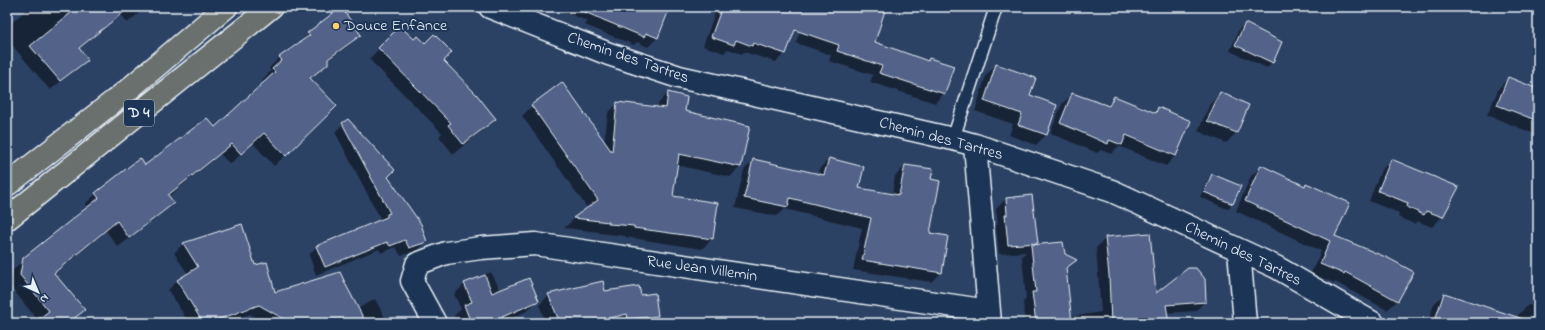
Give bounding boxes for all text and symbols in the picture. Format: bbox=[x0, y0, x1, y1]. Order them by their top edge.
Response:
place label: Douce Enfance bbox=[343, 14, 448, 38]
marker: Douce Enfance bbox=[331, 21, 341, 31]
street label: Chemin des Tartres bbox=[564, 26, 692, 90]
road number: D 4 bbox=[124, 100, 154, 126]
street label: Chemin des Tartres bbox=[876, 111, 1006, 167]
street label: Chemin des Tartres bbox=[1180, 215, 1306, 293]
street label: Rue Jean Villemin bbox=[645, 249, 759, 289]
north arrow bbox=[18, 272, 58, 312]
text: N bbox=[36, 290, 52, 307]

